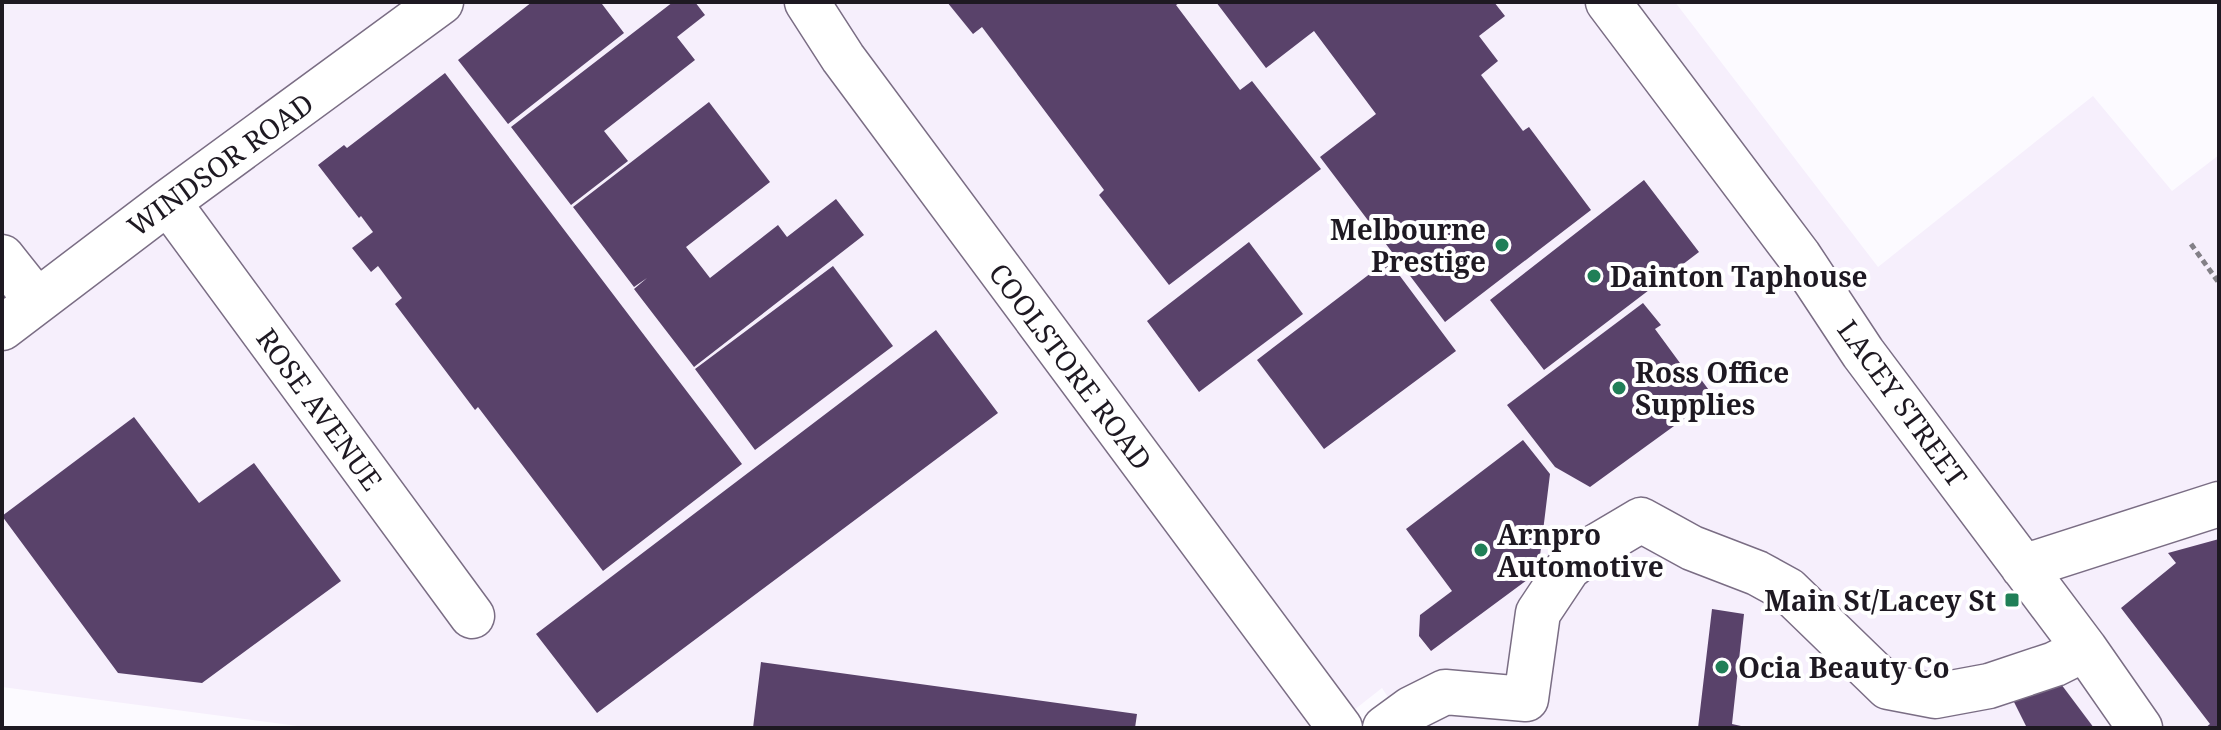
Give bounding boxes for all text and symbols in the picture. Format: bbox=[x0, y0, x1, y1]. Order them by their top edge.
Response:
street label: WINDSOR ROAD bbox=[119, 84, 321, 244]
place label: Melbourne Prestige bbox=[1330, 210, 1486, 280]
marker: Melbourne Prestige bbox=[1493, 236, 1511, 254]
street label: COOLSTORE ROAD bbox=[981, 255, 1161, 477]
place label: Dainton Taphouse bbox=[1610, 257, 1868, 295]
marker: Dainton Taphouse bbox=[1585, 267, 1603, 285]
street label: LACEY STREET bbox=[1830, 312, 1976, 494]
street label: ROSE AVENUE bbox=[248, 320, 392, 498]
place label: Ross Office Supplies bbox=[1635, 353, 1789, 423]
marker: Ross Office Supplies bbox=[1610, 379, 1628, 397]
place label: Arnpro Automotive bbox=[1497, 515, 1664, 585]
marker: Arnpro Automotive bbox=[1472, 541, 1490, 559]
place label: Main St/Lacey St bbox=[1764, 581, 1996, 619]
marker: Main St/Lacey St bbox=[2003, 591, 2021, 609]
place label: Ocia Beauty Co bbox=[1738, 648, 1950, 686]
marker: Ocia Beauty Co bbox=[1713, 658, 1731, 676]

